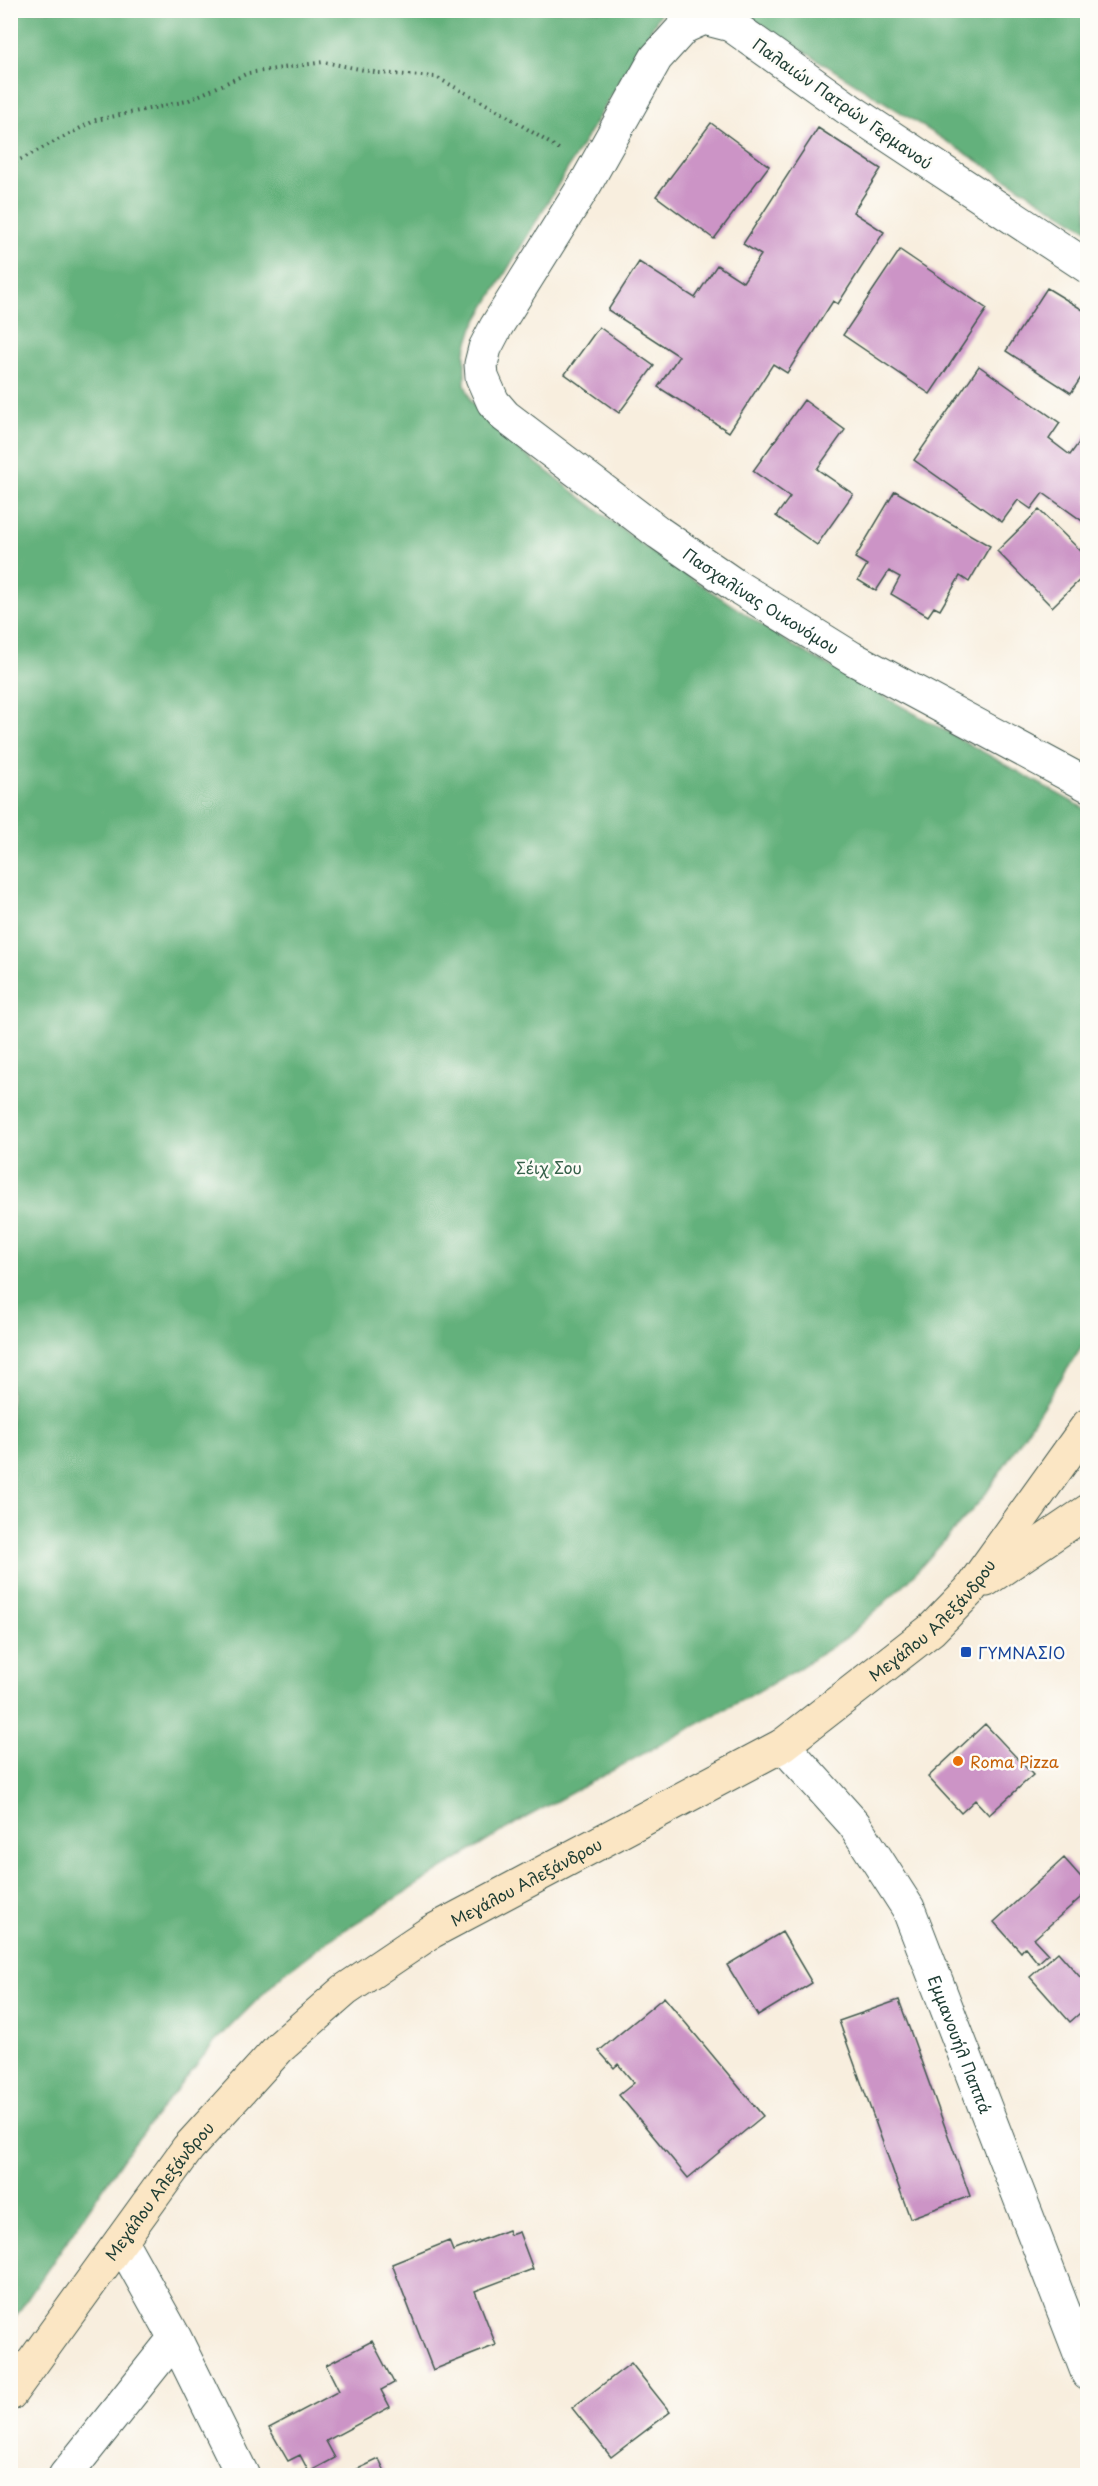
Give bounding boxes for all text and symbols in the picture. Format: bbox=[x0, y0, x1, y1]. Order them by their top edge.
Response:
street label: Παλαιών Πατρών Γερμανού bbox=[748, 32, 938, 174]
street label: Πασχαλίνας Οικονόμου bbox=[679, 541, 844, 659]
park label: Σέιχ Σου bbox=[516, 1155, 582, 1179]
street label: Μεγάλου Αλεξάνδρου bbox=[863, 1554, 1001, 1687]
place label: ΓΥΜΝΑΣΙΟ bbox=[978, 1640, 1065, 1664]
marker: ΓΥΜΝΑΣΙΟ bbox=[959, 1645, 973, 1659]
place label: Roma Pizza bbox=[970, 1749, 1059, 1773]
marker: Roma Pizza bbox=[951, 1754, 965, 1768]
street label: Μεγάλου Αλεξάνδρου bbox=[446, 1831, 606, 1932]
street label: Εμμανουήλ Παππά bbox=[923, 1971, 998, 2117]
street label: Μεγάλου Αλεξάνδρου bbox=[99, 2116, 219, 2265]

